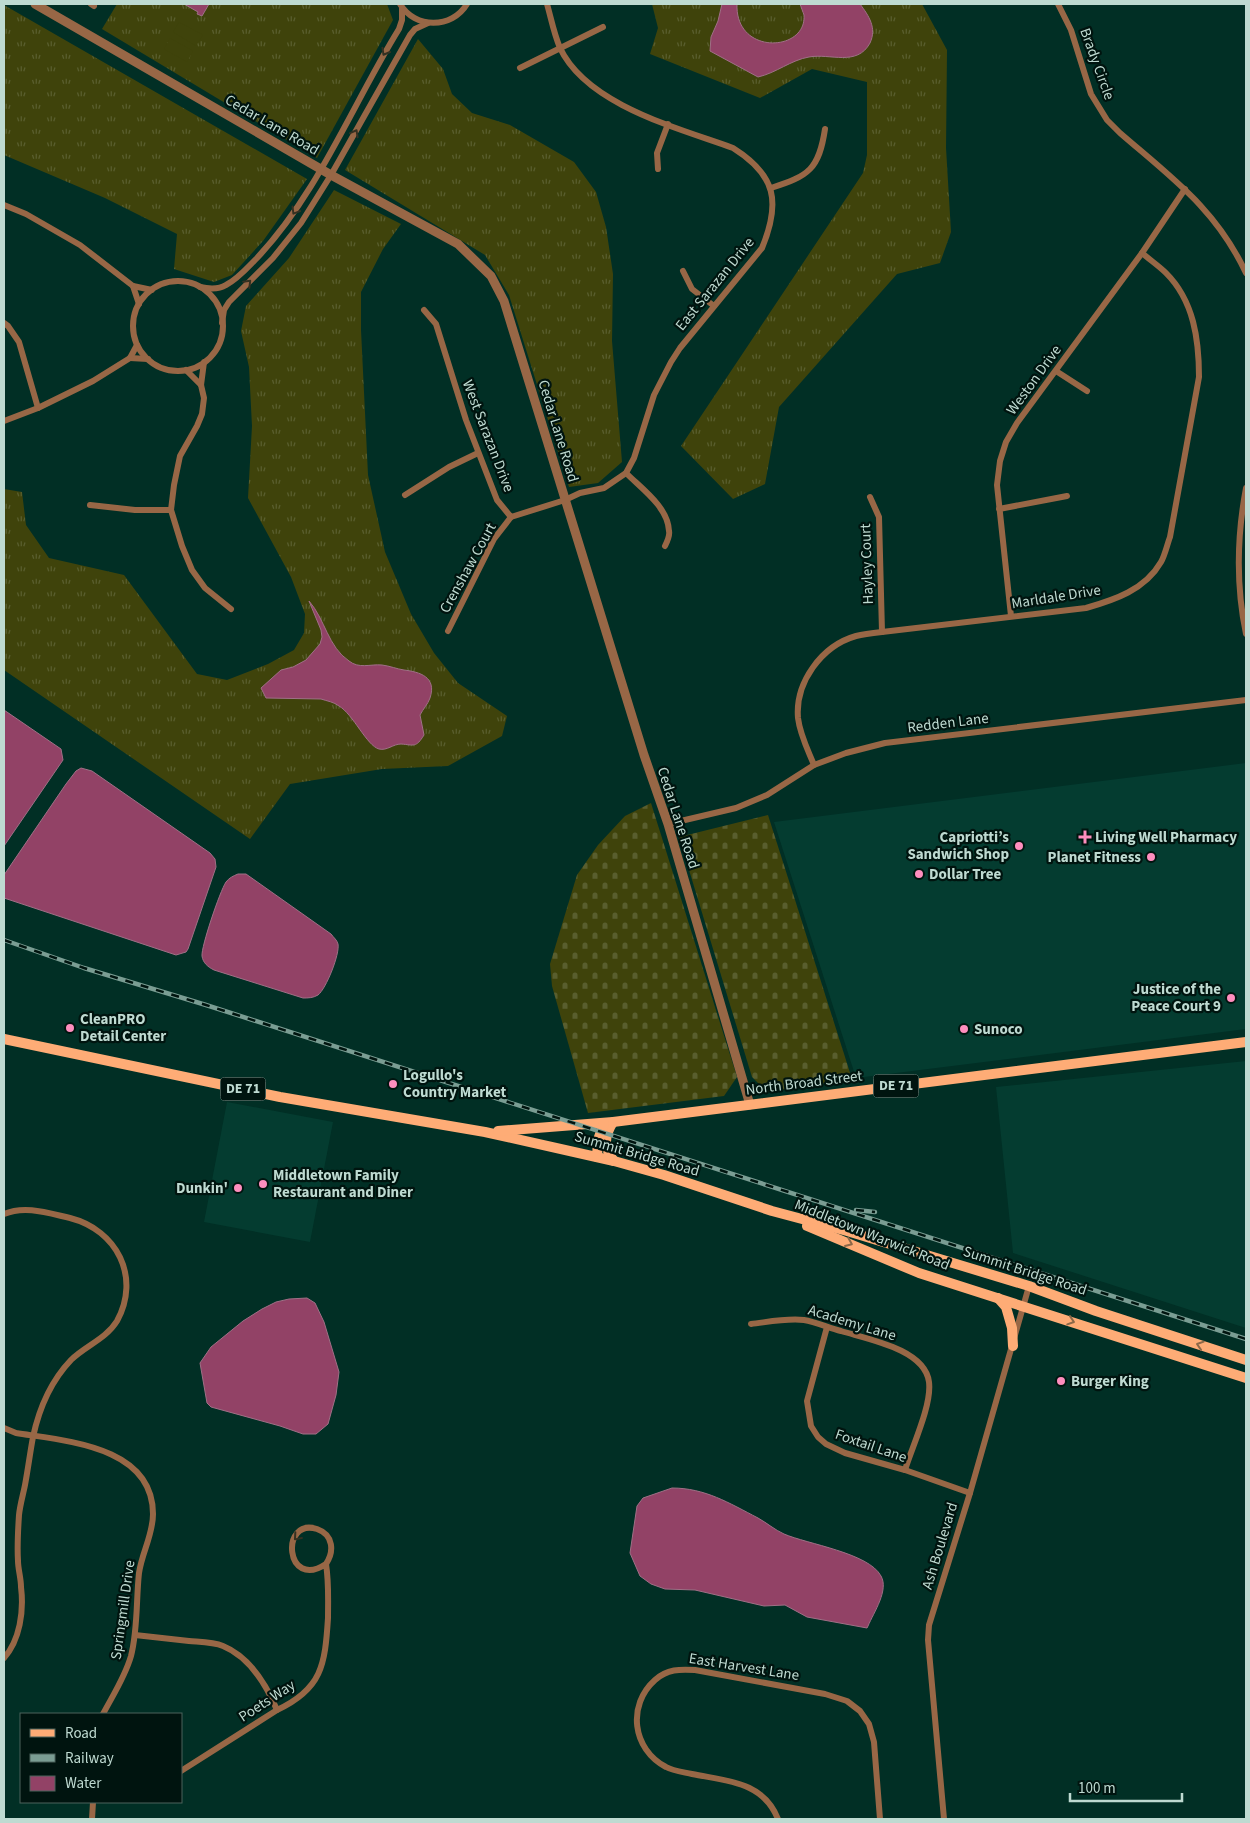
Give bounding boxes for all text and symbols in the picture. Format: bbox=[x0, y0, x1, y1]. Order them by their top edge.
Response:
street label: Brady Circle bbox=[1074, 25, 1120, 103]
one-way arrow bbox=[381, 47, 391, 56]
street label: Cedar Lane Road bbox=[221, 89, 323, 161]
one-way arrow bbox=[349, 129, 359, 138]
one-way arrow bbox=[292, 205, 302, 214]
street label: East Sarazan Drive bbox=[671, 233, 759, 335]
one-way arrow bbox=[242, 280, 251, 289]
street label: Weston Drive bbox=[1001, 341, 1067, 419]
street label: West Sarazan Drive bbox=[457, 377, 519, 495]
street label: Cedar Lane Road bbox=[532, 377, 584, 485]
street label: Crenshaw Court bbox=[435, 519, 501, 617]
street label: Hayley Court bbox=[855, 523, 879, 605]
street label: Marldale Drive bbox=[1010, 580, 1102, 614]
street label: Redden Lane bbox=[906, 708, 990, 738]
street label: Cedar Lane Road bbox=[652, 764, 704, 872]
place label: Capriotti’s Sandwich Shop bbox=[907, 827, 1009, 865]
place label: Living Well Pharmacy bbox=[1095, 827, 1237, 848]
marker: Living Well Pharmacy bbox=[1079, 831, 1091, 843]
marker: Capriotti’s Sandwich Shop bbox=[1013, 840, 1025, 852]
place label: Planet Fitness bbox=[1048, 847, 1141, 868]
marker: Planet Fitness bbox=[1145, 851, 1157, 863]
place label: Dollar Tree bbox=[929, 864, 1002, 885]
marker: Dollar Tree bbox=[913, 868, 925, 880]
place label: Justice of the Peace Court 9 bbox=[1131, 979, 1221, 1017]
marker: Justice of the Peace Court 9 bbox=[1225, 992, 1237, 1004]
place label: CleanPRO Detail Center bbox=[80, 1009, 166, 1047]
place label: Sunoco bbox=[974, 1019, 1023, 1040]
marker: CleanPRO Detail Center bbox=[64, 1022, 76, 1034]
marker: Sunoco bbox=[958, 1023, 970, 1035]
place label: Logullo's Country Market bbox=[403, 1065, 507, 1103]
street label: North Broad Street bbox=[744, 1065, 864, 1101]
road number: DE 71 bbox=[874, 1074, 918, 1098]
road number: DE 71 bbox=[220, 1078, 266, 1100]
marker: Logullo's Country Market bbox=[387, 1078, 399, 1090]
street label: Summit Bridge Road bbox=[572, 1126, 702, 1182]
place label: Middletown Family Restaurant and Diner bbox=[273, 1165, 413, 1203]
place label: Dunkin' bbox=[176, 1178, 228, 1199]
marker: Middletown Family Restaurant and Diner bbox=[257, 1178, 269, 1190]
marker: Dunkin' bbox=[232, 1182, 244, 1194]
street label: Middletown Warwick Road bbox=[791, 1194, 953, 1276]
one-way arrow bbox=[844, 1237, 853, 1247]
street label: Summit Bridge Road bbox=[960, 1241, 1090, 1301]
street label: Academy Lane bbox=[805, 1300, 899, 1346]
one-way arrow bbox=[1066, 1316, 1075, 1326]
one-way arrow bbox=[1196, 1340, 1205, 1350]
place label: Burger King bbox=[1071, 1371, 1149, 1392]
marker: Burger King bbox=[1055, 1375, 1067, 1387]
street label: Foxtail Lane bbox=[832, 1424, 910, 1468]
street label: Ash Boulevard bbox=[917, 1500, 963, 1592]
one-way arrow bbox=[294, 1531, 303, 1540]
street label: Springmill Drive bbox=[106, 1559, 140, 1661]
street label: East Harvest Lane bbox=[687, 1648, 801, 1686]
street label: Poets Way bbox=[234, 1675, 300, 1727]
legend bbox=[20, 1713, 182, 1803]
text: Road bbox=[65, 1723, 97, 1744]
text: Railway bbox=[65, 1748, 114, 1769]
scale bar bbox=[1070, 1770, 1182, 1802]
text: Water bbox=[65, 1773, 102, 1794]
text: 100 m bbox=[1078, 1778, 1116, 1799]

